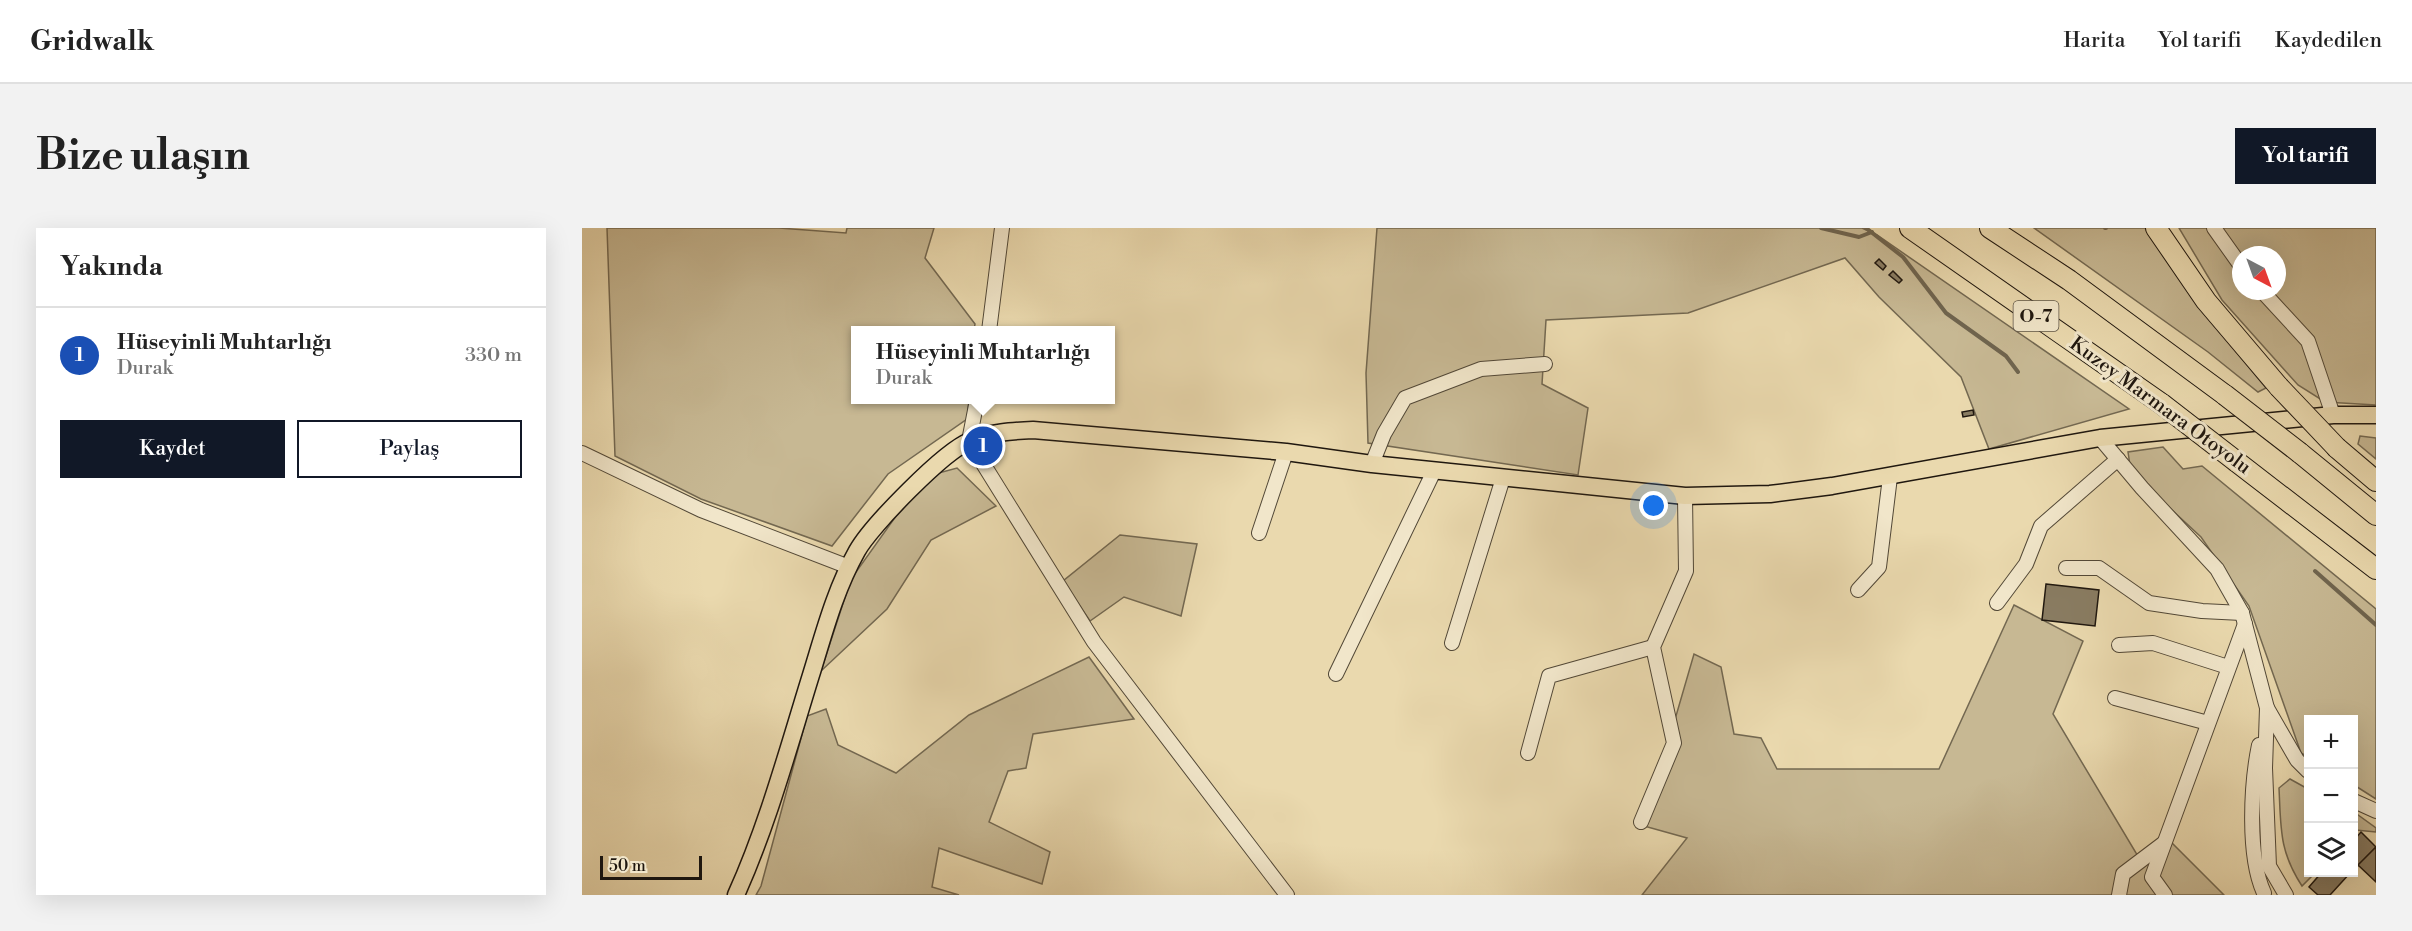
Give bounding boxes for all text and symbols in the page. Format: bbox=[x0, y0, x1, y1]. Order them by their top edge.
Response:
text: Gridwalk bbox=[30, 24, 154, 59]
text: Harita bbox=[2063, 28, 2125, 54]
text: Yol tarifi bbox=[2158, 28, 2242, 54]
text: Kaydedilen bbox=[2275, 28, 2382, 54]
button: Yol tarifi bbox=[2235, 128, 2376, 184]
text: Bize ulaşın bbox=[36, 130, 250, 183]
north arrow bbox=[2232, 246, 2286, 300]
text: Yakında bbox=[60, 251, 163, 283]
road number: O-7 bbox=[2014, 301, 2058, 331]
popup bbox=[851, 326, 1115, 404]
text: Hüseyinli Muhtarlığı bbox=[117, 329, 331, 356]
street label: Kuzey Marmara Otoyolu bbox=[2064, 332, 2256, 481]
text: Hüseyinli Muhtarlığı bbox=[876, 339, 1090, 366]
text: 1 bbox=[75, 343, 84, 368]
text: 330 m bbox=[465, 343, 522, 368]
text: Durak bbox=[117, 356, 173, 381]
text: Durak bbox=[876, 366, 932, 391]
button: Kaydet bbox=[60, 420, 285, 478]
button: Paylaş bbox=[297, 420, 522, 478]
pin: 1 bbox=[964, 424, 1002, 468]
your location bbox=[1639, 491, 1668, 520]
map controls bbox=[2304, 715, 2358, 877]
button: + bbox=[2304, 715, 2358, 769]
button: − bbox=[2304, 769, 2358, 823]
button: layers bbox=[2304, 823, 2358, 877]
scale bar bbox=[600, 853, 702, 880]
text: 50 m bbox=[609, 856, 646, 876]

